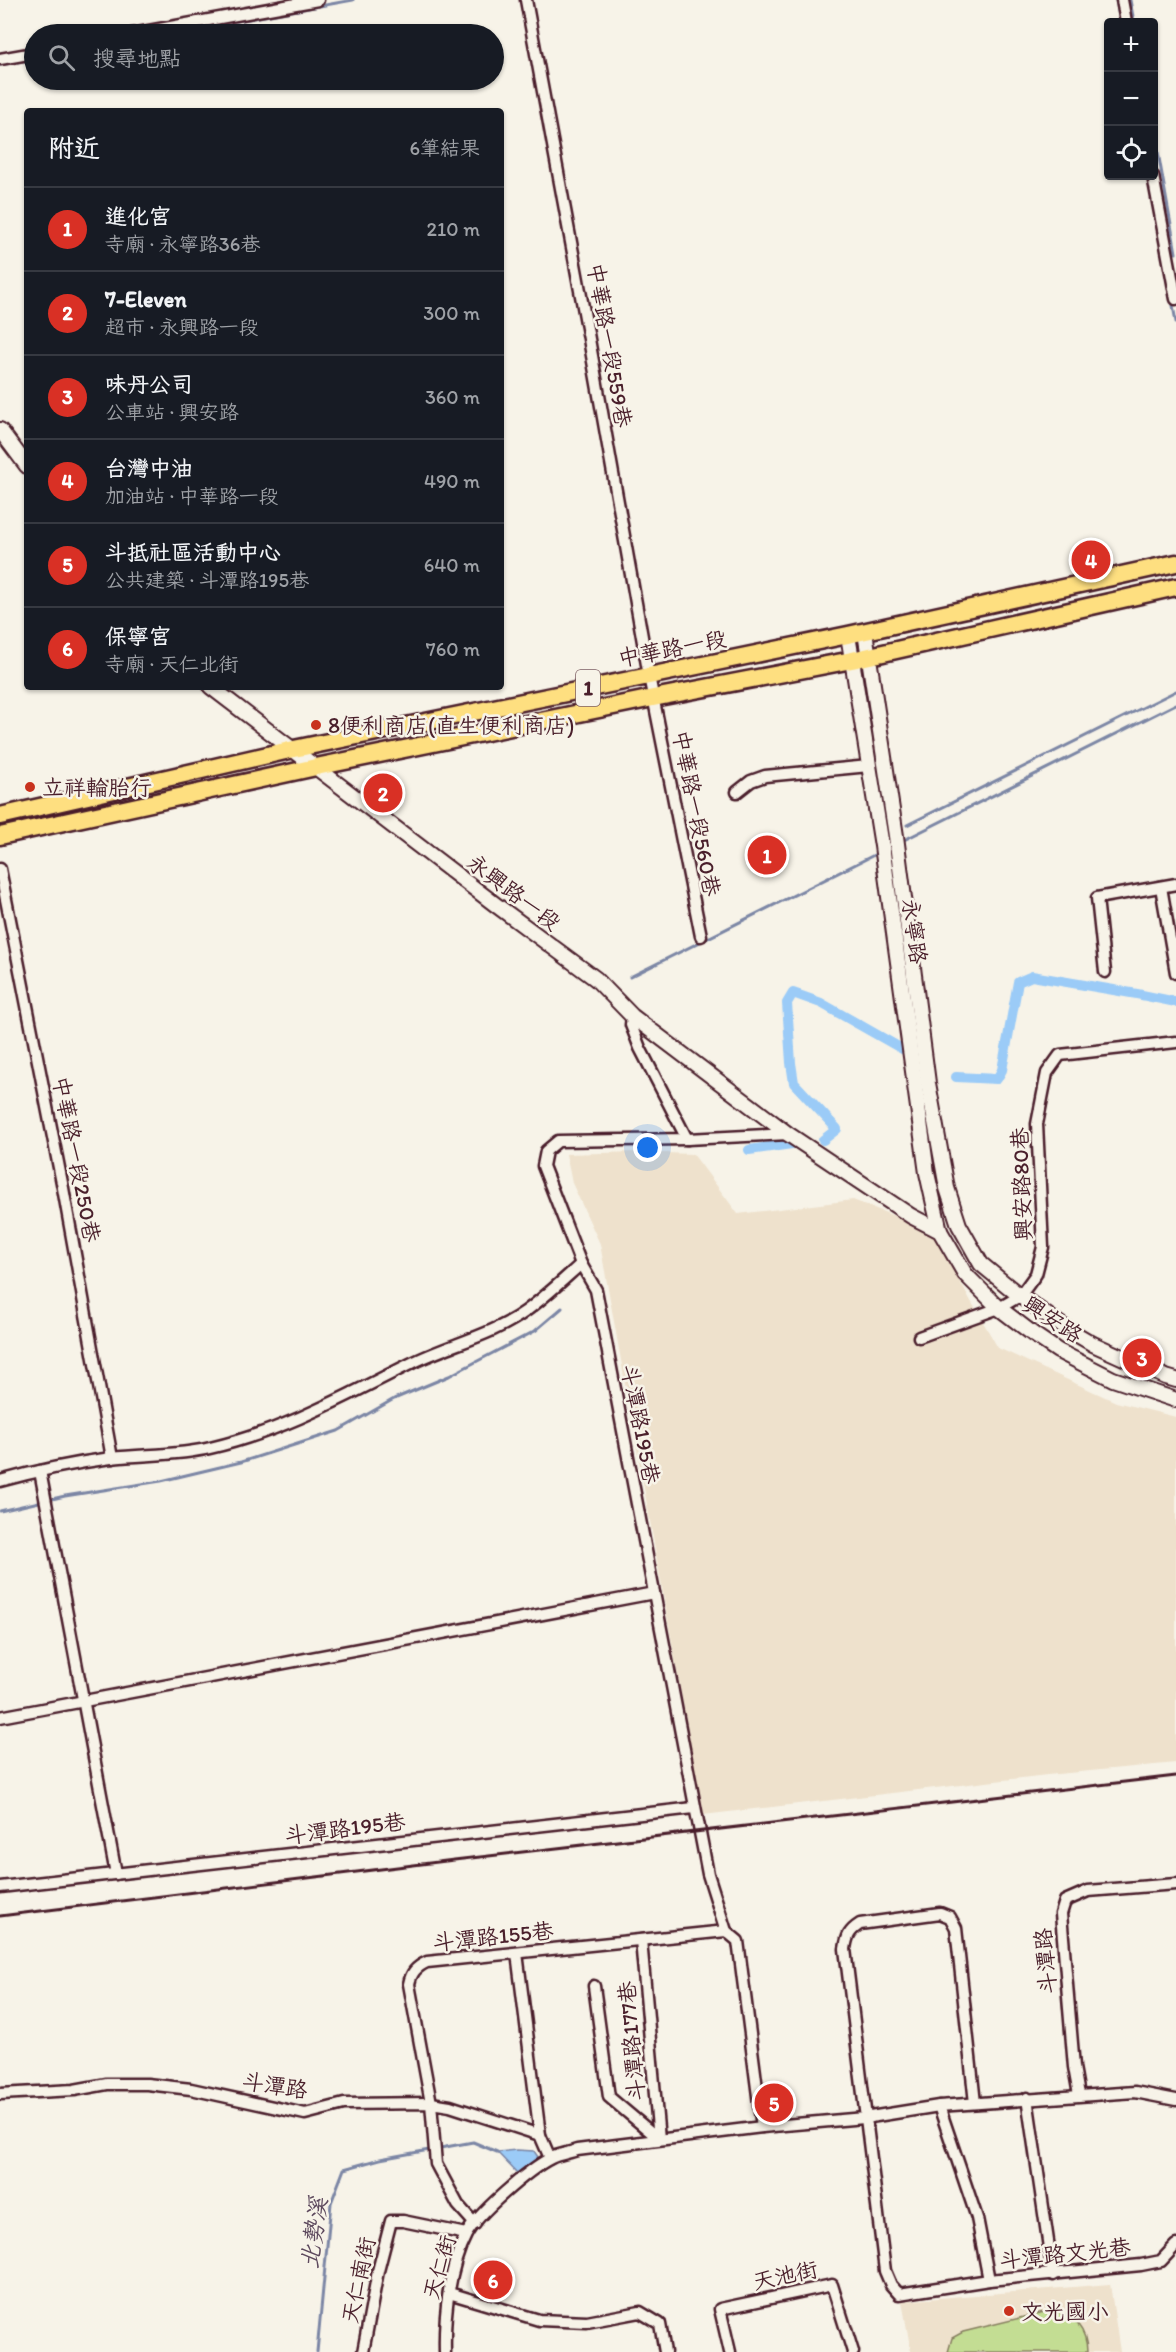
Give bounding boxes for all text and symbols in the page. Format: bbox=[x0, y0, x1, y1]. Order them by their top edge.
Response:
map controls bbox=[1104, 18, 1158, 180]
button: + bbox=[1104, 18, 1158, 72]
search box bbox=[24, 24, 504, 90]
icon: search bbox=[45, 41, 78, 74]
text: 搜尋地點 bbox=[93, 45, 181, 72]
button: − bbox=[1104, 72, 1158, 126]
button: locate bbox=[1104, 126, 1158, 180]
text: 附近 bbox=[48, 132, 100, 164]
text: 6筆結果 bbox=[409, 136, 480, 160]
text: 進化宮 bbox=[105, 203, 171, 230]
text: 1 bbox=[63, 217, 72, 241]
text: 210 m bbox=[427, 217, 480, 241]
text: 寺廟 · 永寧路36巷 bbox=[105, 232, 260, 256]
street label: 中華路一段559巷 bbox=[582, 261, 637, 429]
text: 7-Eleven bbox=[105, 286, 187, 313]
text: 2 bbox=[62, 301, 73, 325]
text: 300 m bbox=[423, 301, 480, 325]
text: 超市 · 永興路一段 bbox=[105, 315, 259, 339]
text: 味丹公司 bbox=[105, 371, 193, 398]
text: 3 bbox=[62, 385, 73, 409]
text: 360 m bbox=[425, 385, 480, 409]
text: 公車站 · 興安路 bbox=[105, 400, 239, 424]
text: 台灣中油 bbox=[105, 455, 193, 482]
text: 4 bbox=[61, 469, 74, 493]
text: 490 m bbox=[424, 469, 480, 493]
text: 加油站 · 中華路一段 bbox=[105, 484, 279, 508]
pin: 4 bbox=[1072, 538, 1110, 582]
text: 斗抵社區活動中心 bbox=[105, 539, 281, 566]
text: 5 bbox=[62, 553, 73, 577]
text: 640 m bbox=[424, 553, 480, 577]
text: 公共建築 · 斗潭路195巷 bbox=[105, 568, 309, 592]
text: 保寧宮 bbox=[105, 623, 171, 650]
street label: 中華路一段 bbox=[616, 625, 729, 672]
text: 6 bbox=[62, 637, 73, 661]
text: 760 m bbox=[426, 637, 480, 661]
text: 寺廟 · 天仁北街 bbox=[105, 652, 239, 676]
road number: 1 bbox=[576, 670, 600, 706]
place label: 8便利商店(直生便利商店) bbox=[328, 712, 574, 739]
marker: 8便利商店(直生便利商店) bbox=[309, 718, 323, 732]
street label: 中華路一段560巷 bbox=[667, 728, 726, 898]
pin: 2 bbox=[364, 770, 403, 816]
place label: 立祥輪胎行 bbox=[42, 774, 152, 801]
marker: 立祥輪胎行 bbox=[23, 780, 37, 794]
pin: 1 bbox=[748, 832, 786, 878]
street label: 永興路一段 bbox=[462, 849, 566, 936]
street label: 永寧路 bbox=[897, 897, 932, 966]
street label: 中華路一段250巷 bbox=[47, 1074, 106, 1244]
street label: 興安路80巷 bbox=[1006, 1127, 1037, 1241]
your location bbox=[633, 1133, 662, 1162]
street label: 興安路 bbox=[1018, 1290, 1088, 1349]
pin: 3 bbox=[1122, 1336, 1162, 1380]
street label: 斗潭路195巷 bbox=[616, 1362, 665, 1486]
street label: 斗潭路195巷 bbox=[283, 1808, 407, 1849]
street label: 斗潭路155巷 bbox=[431, 1917, 555, 1956]
street label: 斗潭路 bbox=[1029, 1927, 1062, 1995]
street label: 斗潭路177巷 bbox=[613, 1980, 650, 2102]
street label: 斗潭路 bbox=[240, 2067, 310, 2104]
pin: 5 bbox=[754, 2080, 794, 2126]
water label: 北勢溪 bbox=[294, 2193, 333, 2271]
street label: 天仁街 bbox=[417, 2232, 462, 2303]
street label: 斗潭路文光巷 bbox=[998, 2233, 1132, 2274]
street label: 天仁南街 bbox=[336, 2234, 381, 2326]
street label: 天池街 bbox=[750, 2255, 820, 2296]
pin: 6 bbox=[474, 2258, 512, 2302]
place label: 文光國小 bbox=[1021, 2298, 1109, 2325]
marker: 文光國小 bbox=[1002, 2304, 1016, 2318]

